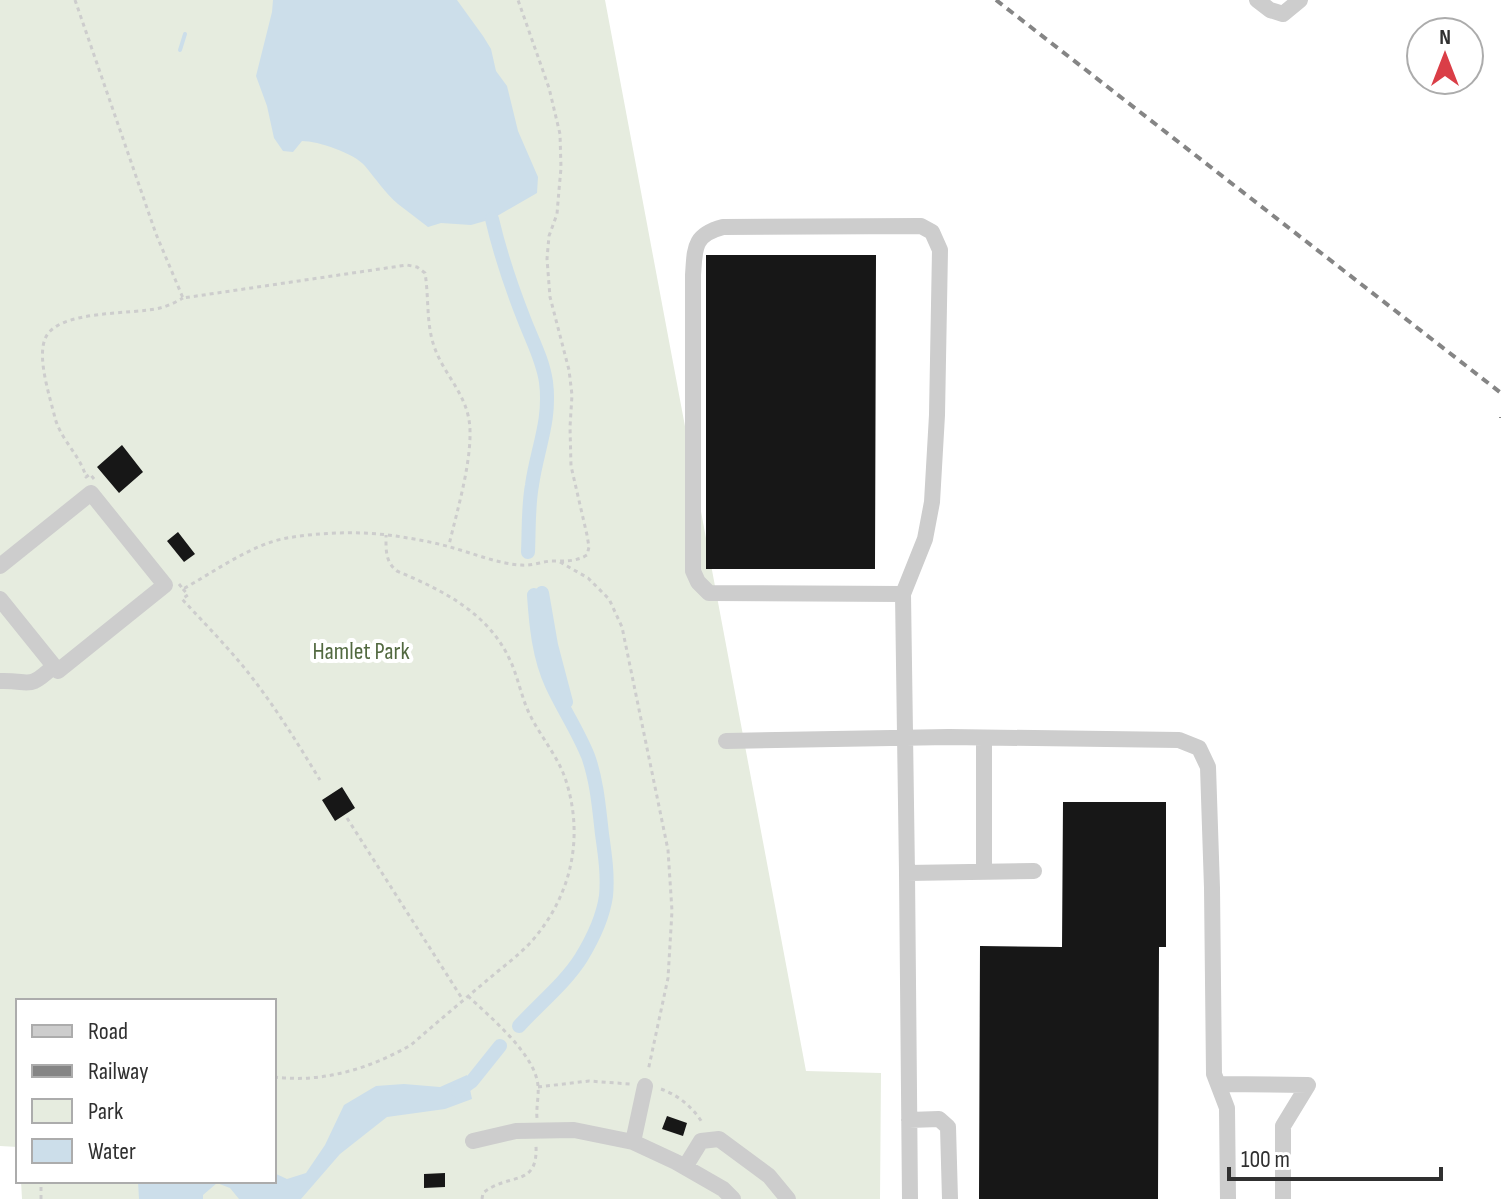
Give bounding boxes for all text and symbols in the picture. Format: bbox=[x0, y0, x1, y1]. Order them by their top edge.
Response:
north arrow bbox=[1405, 16, 1485, 96]
text: N bbox=[1439, 24, 1451, 51]
park label: Hamlet Park bbox=[312, 637, 410, 666]
legend bbox=[16, 999, 276, 1183]
text: Road bbox=[88, 1017, 128, 1046]
text: Railway bbox=[88, 1057, 148, 1086]
text: Park bbox=[88, 1097, 123, 1126]
scale bar bbox=[1229, 1131, 1441, 1181]
text: Water bbox=[88, 1137, 136, 1166]
text: 100 m bbox=[1241, 1145, 1290, 1174]

